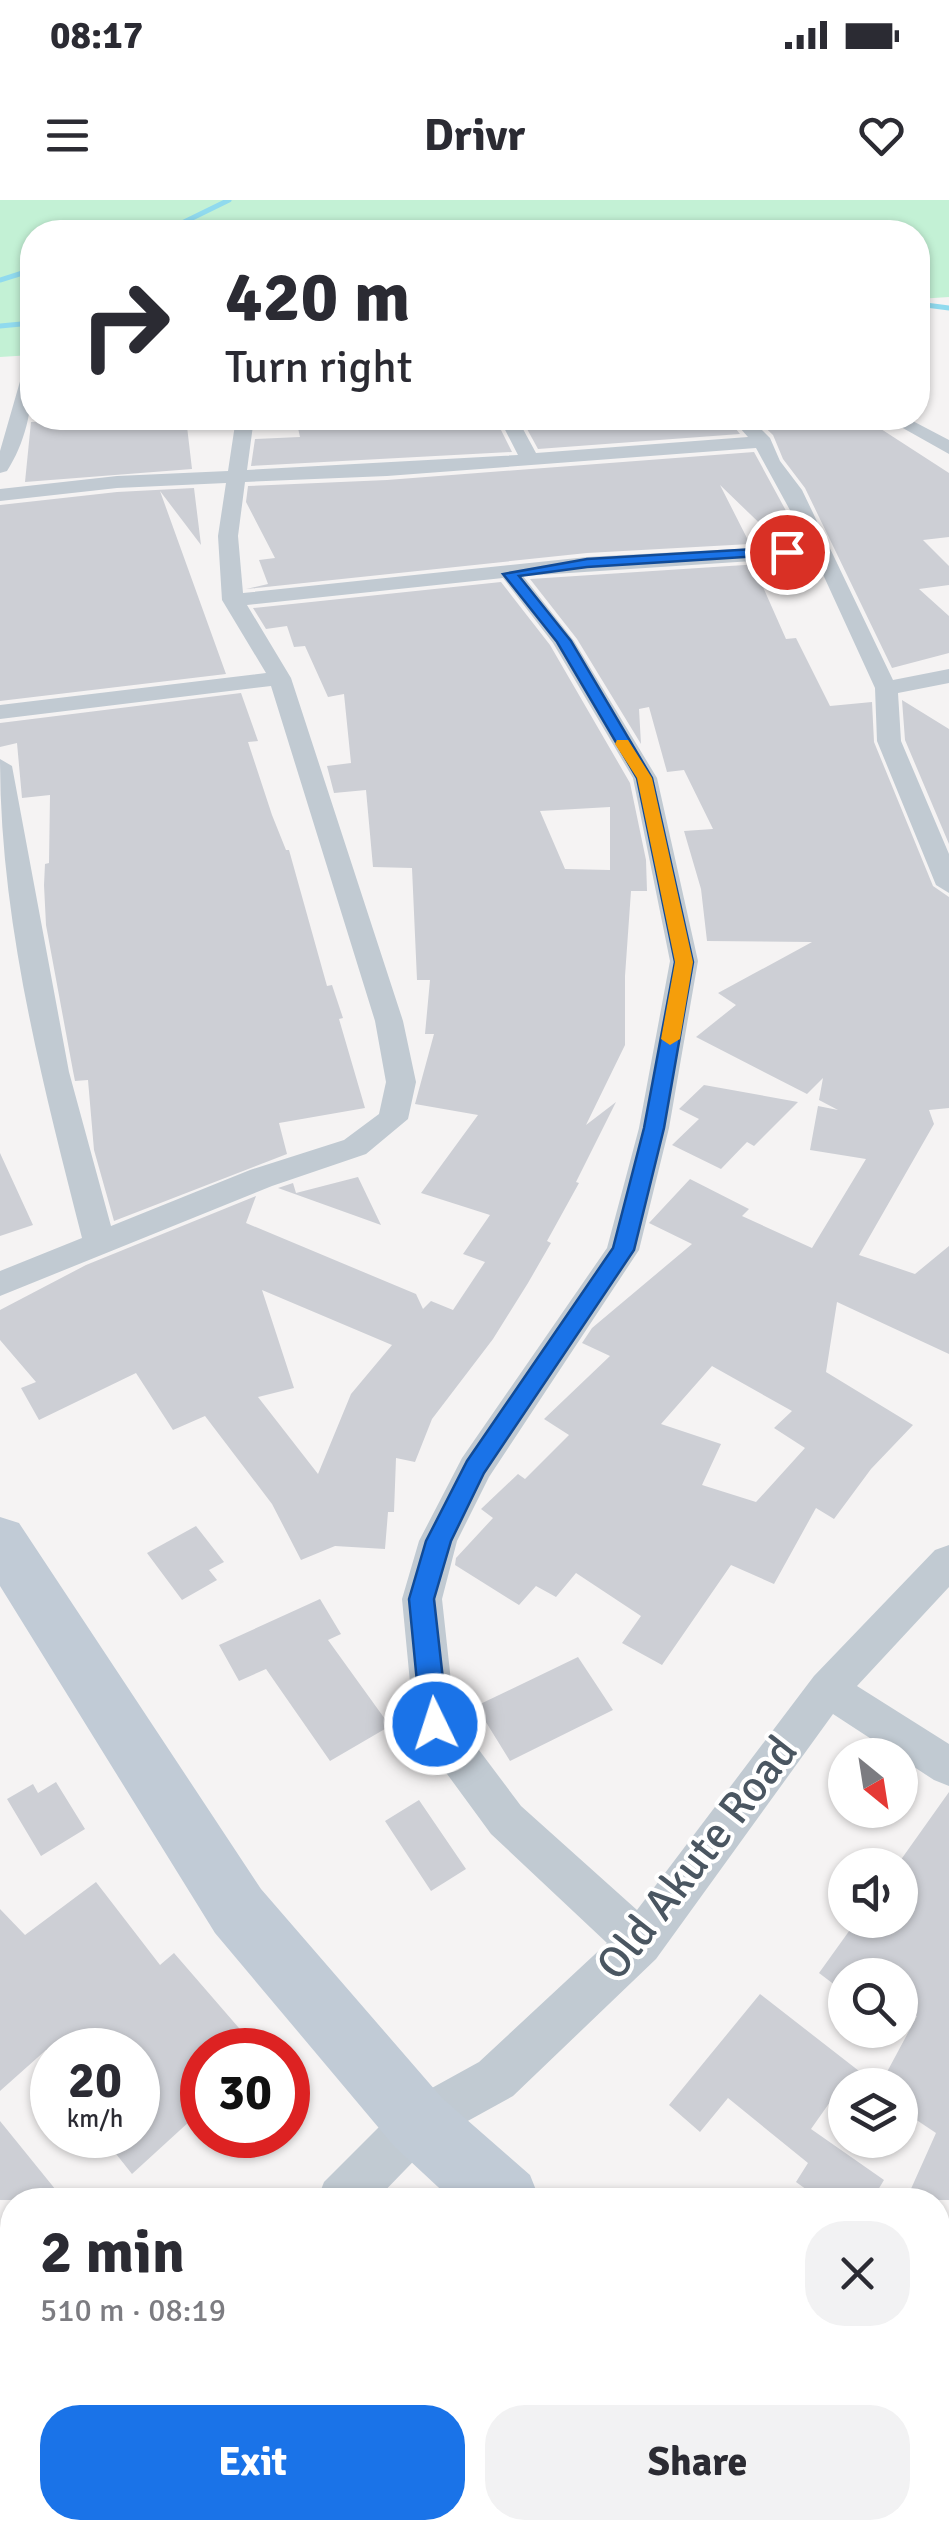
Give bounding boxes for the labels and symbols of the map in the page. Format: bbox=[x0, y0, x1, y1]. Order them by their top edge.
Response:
pin bbox=[745, 510, 830, 595]
position arrow bbox=[383, 1672, 487, 1776]
street label: Old Akute Road bbox=[585, 1725, 809, 1991]
north arrow bbox=[828, 1738, 918, 1828]
speed limit sign: 30 bbox=[180, 2028, 310, 2158]

